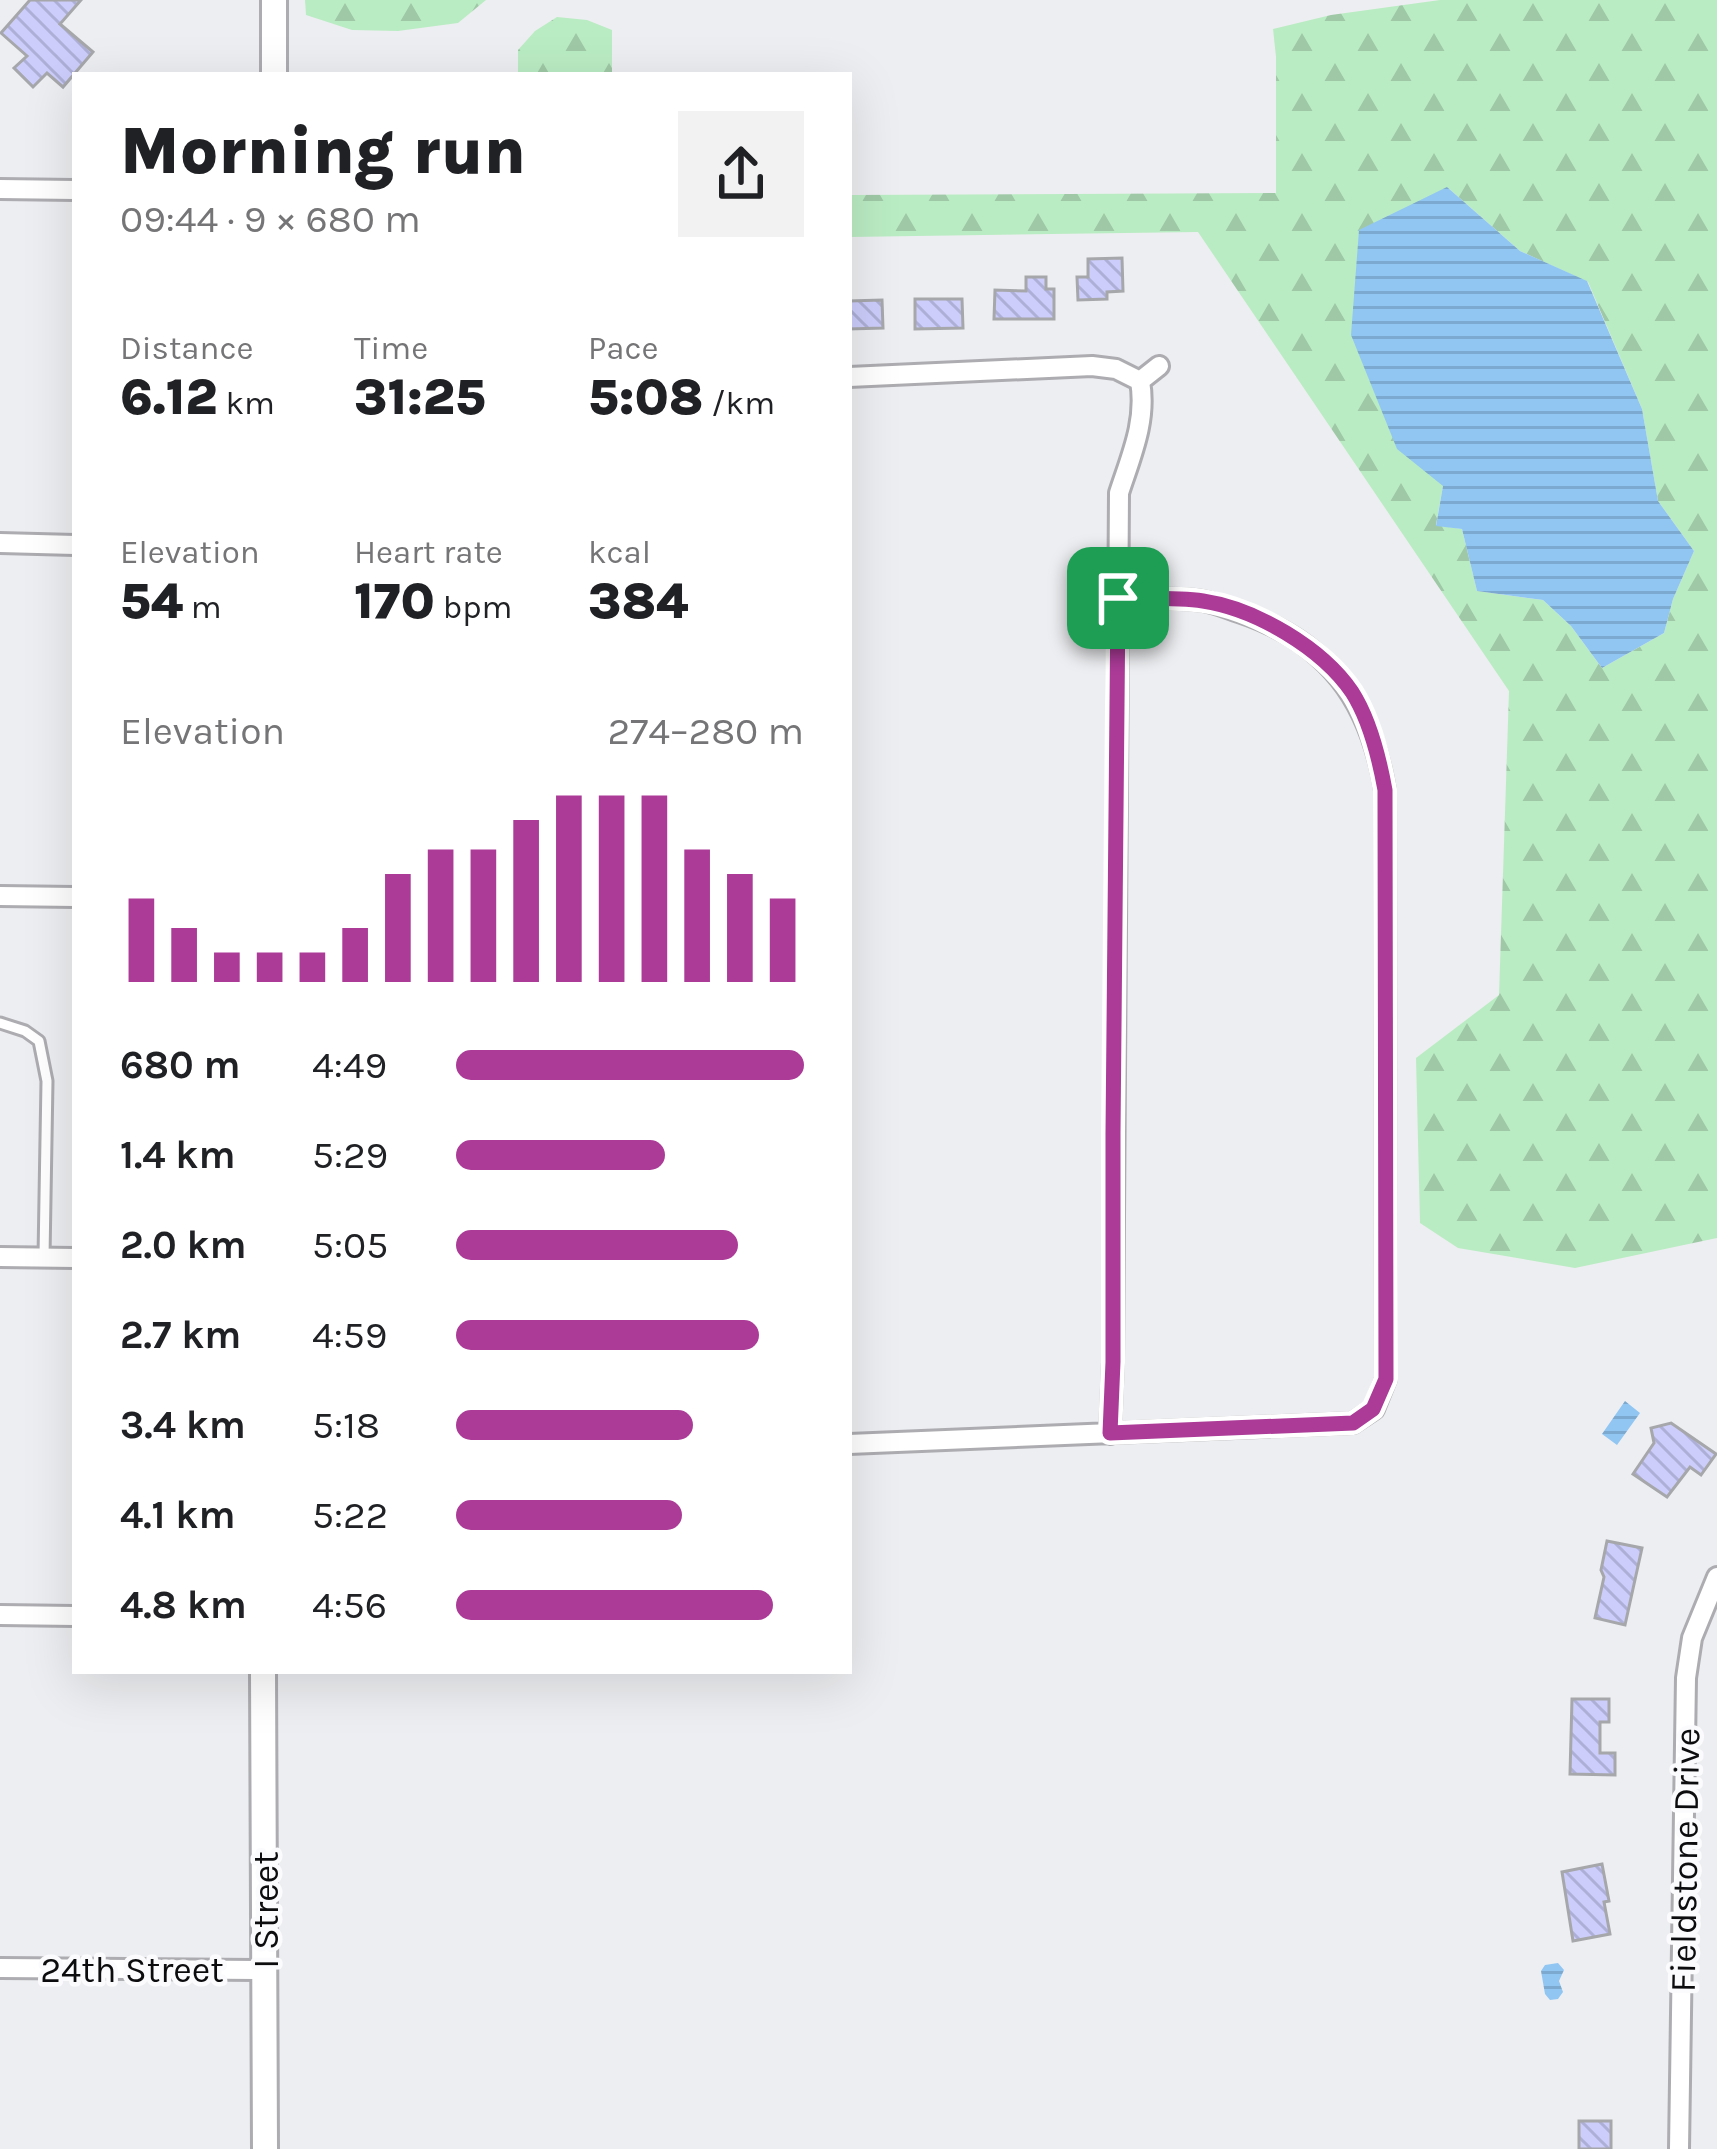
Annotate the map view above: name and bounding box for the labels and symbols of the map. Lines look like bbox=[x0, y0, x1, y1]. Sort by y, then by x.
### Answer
pin bbox=[1067, 547, 1169, 649]
street label: Fieldstone Drive bbox=[1662, 1727, 1708, 1993]
street label: I Street bbox=[245, 1851, 287, 1969]
street label: 24th Street bbox=[40, 1949, 224, 1991]

